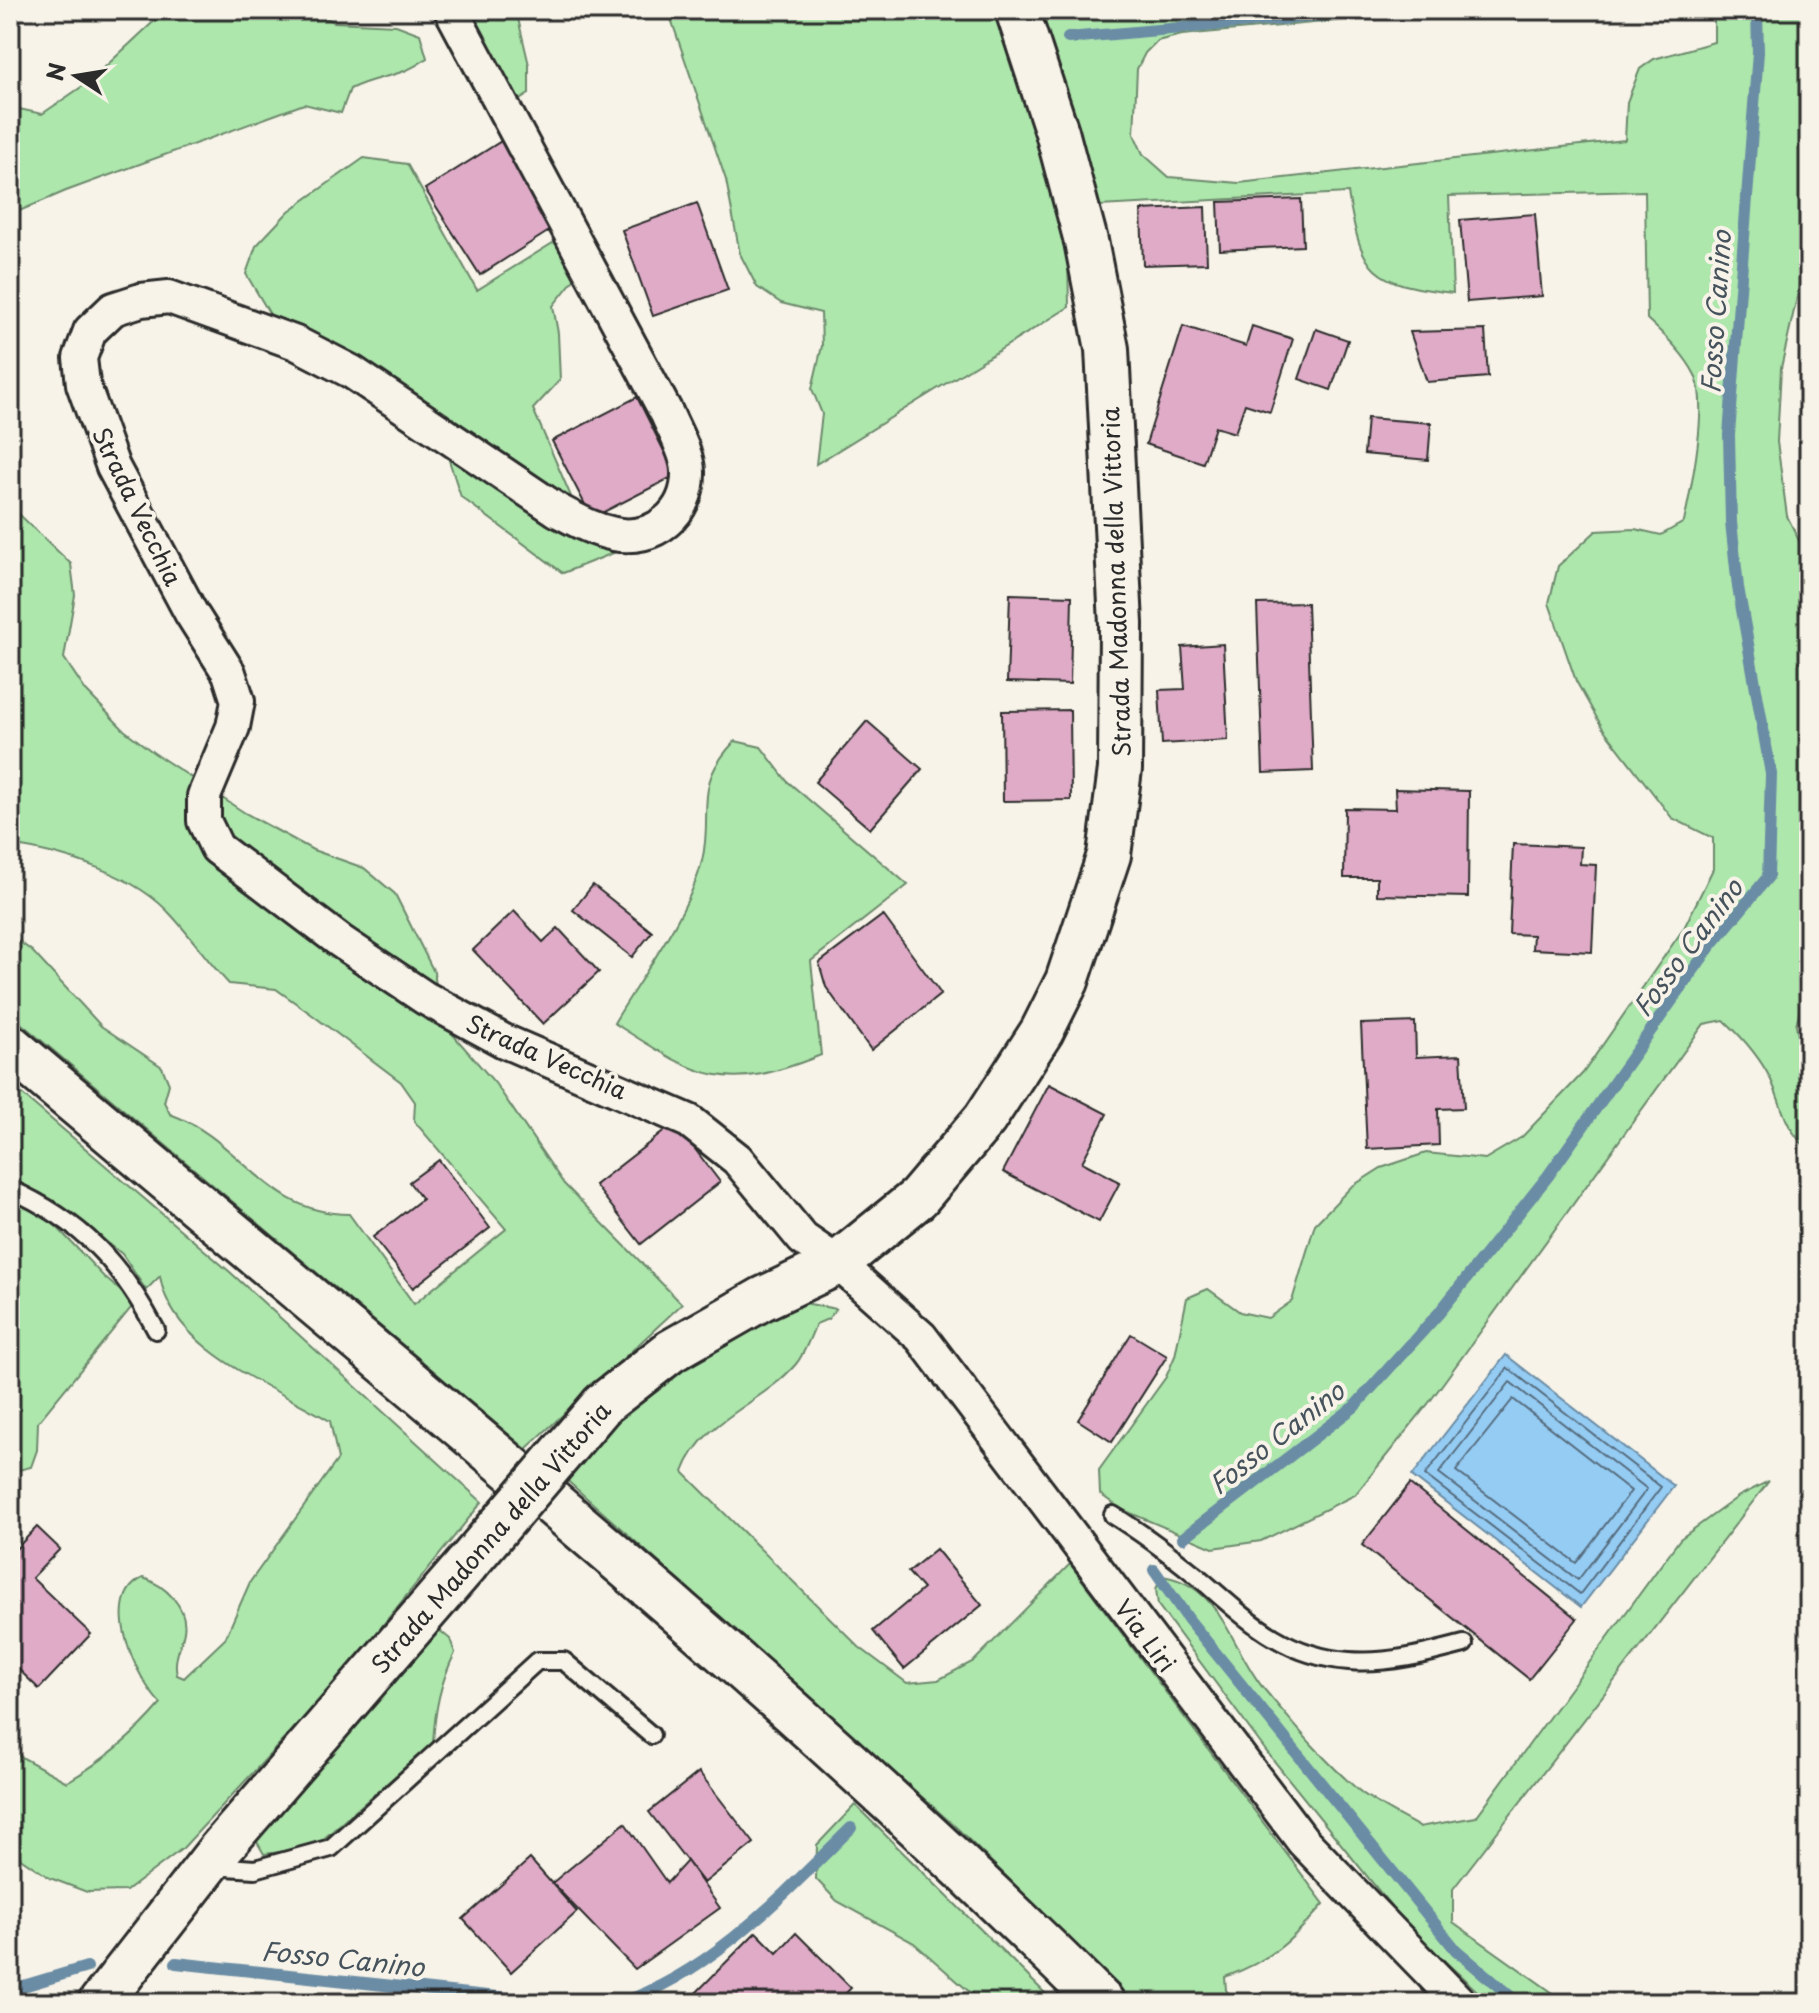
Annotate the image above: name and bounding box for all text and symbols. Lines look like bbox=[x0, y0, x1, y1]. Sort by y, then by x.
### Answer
north arrow bbox=[36, 36, 116, 116]
text: N bbox=[37, 60, 73, 83]
water label: Fosso Canino bbox=[1690, 228, 1740, 395]
street label: Strada Madonna della Vittoria bbox=[1091, 406, 1139, 758]
street label: Strada Vecchia bbox=[84, 420, 192, 592]
water label: Fosso Canino bbox=[1622, 869, 1753, 1024]
street label: Strada Vecchia bbox=[461, 1004, 634, 1108]
water label: Fosso Canino bbox=[1200, 1370, 1353, 1503]
street label: Strada Madonna della Vittoria bbox=[362, 1393, 618, 1681]
street label: Via Liri bbox=[1107, 1591, 1185, 1679]
water label: Fosso Canino bbox=[260, 1930, 428, 1986]

